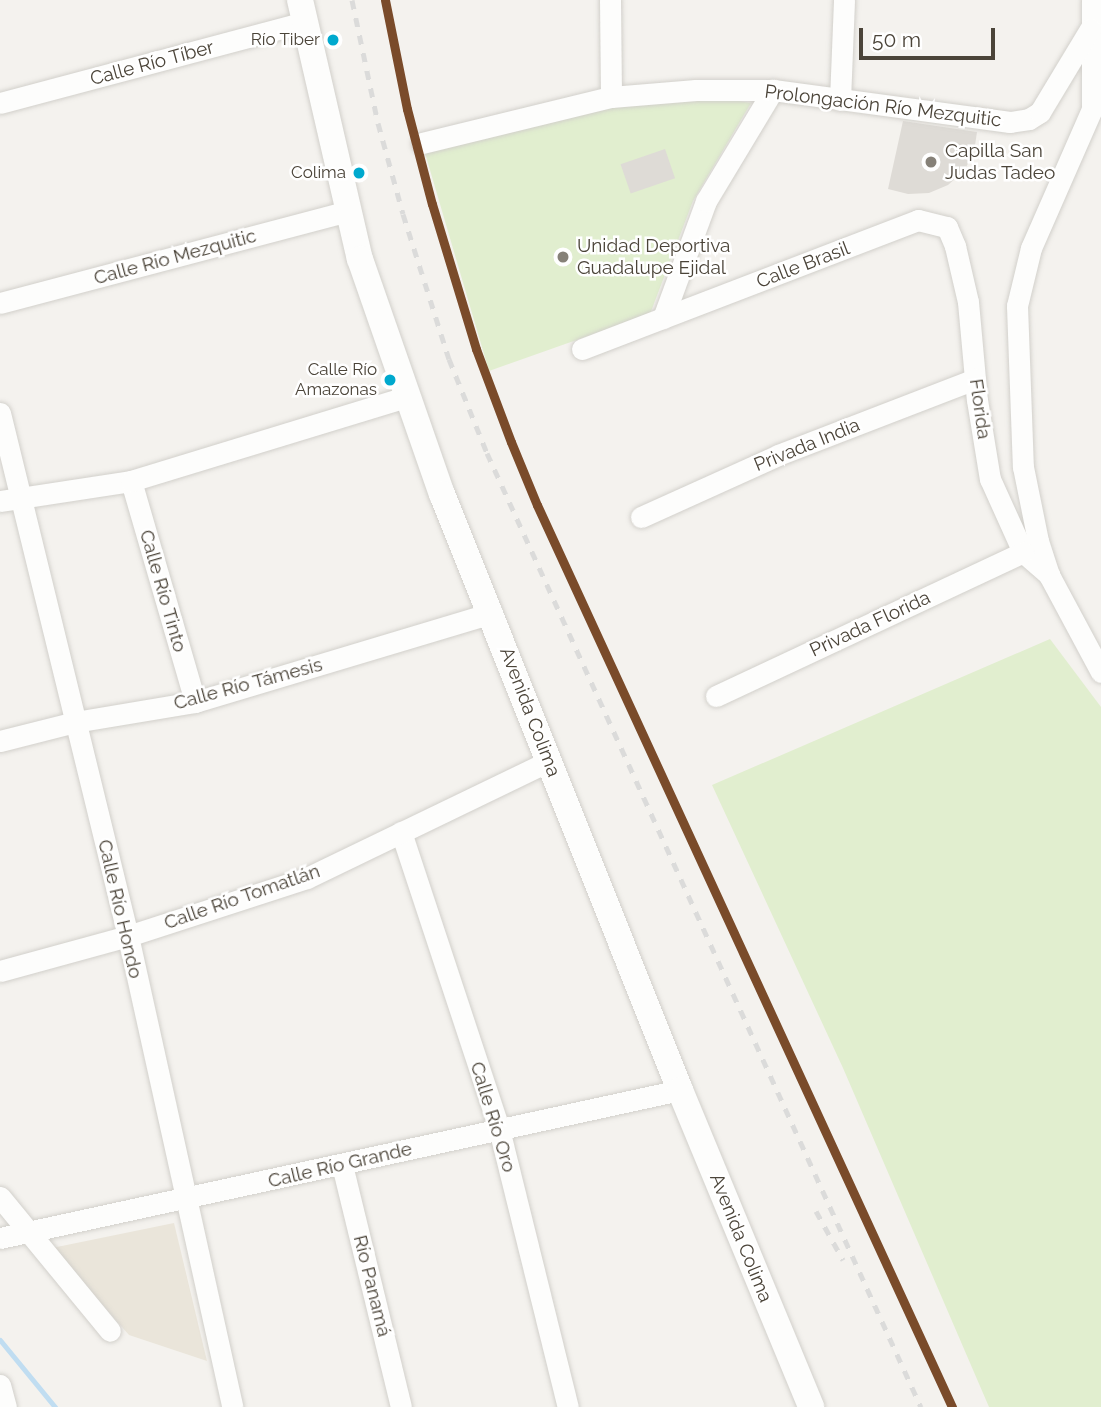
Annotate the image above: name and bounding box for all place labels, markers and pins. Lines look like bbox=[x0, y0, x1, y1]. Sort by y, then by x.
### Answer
place label: Río Tiber bbox=[250, 30, 320, 50]
marker: Río Tiber bbox=[326, 33, 340, 47]
place label: Capilla San Judas Tadeo bbox=[945, 140, 1056, 184]
marker: Capilla San Judas Tadeo bbox=[923, 154, 939, 170]
place label: Colima bbox=[291, 163, 346, 183]
marker: Colima bbox=[352, 166, 366, 180]
place label: Unidad Deportiva Guadalupe Ejidal bbox=[577, 235, 730, 279]
marker: Unidad Deportiva Guadalupe Ejidal bbox=[555, 249, 571, 265]
place label: Calle Río Amazonas bbox=[295, 360, 377, 400]
marker: Calle Río Amazonas bbox=[383, 373, 397, 387]

